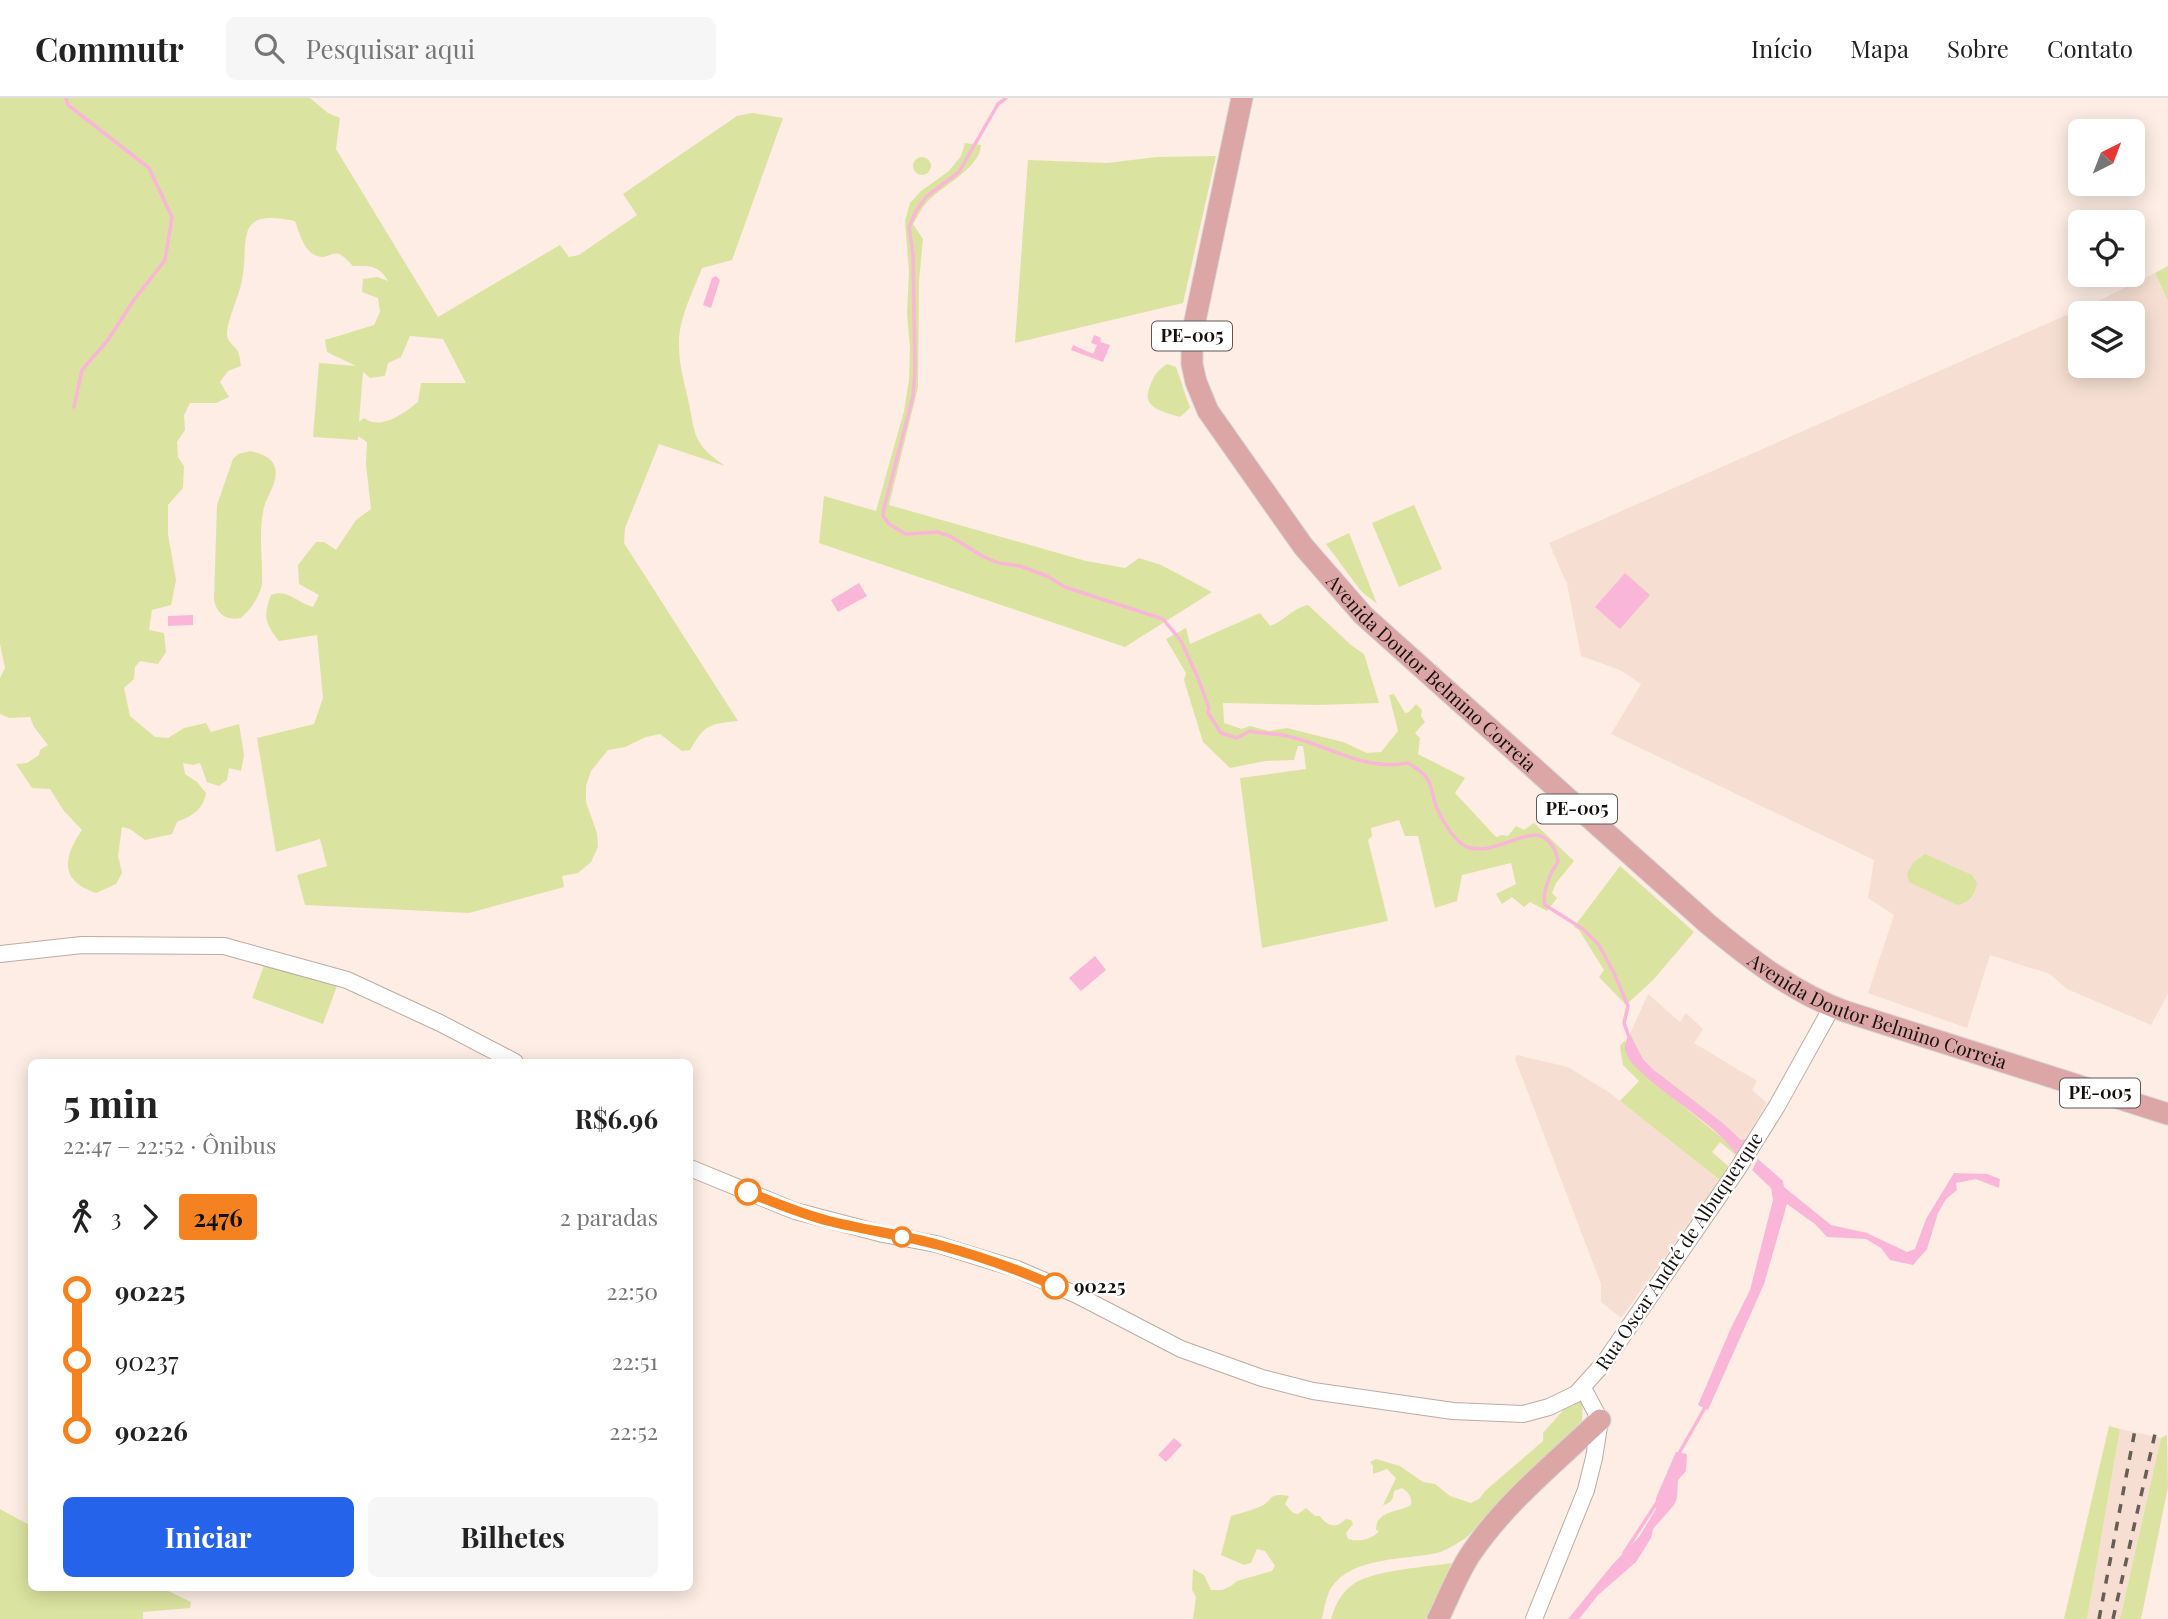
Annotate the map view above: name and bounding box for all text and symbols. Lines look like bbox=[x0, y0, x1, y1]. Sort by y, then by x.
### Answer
search box bbox=[226, 17, 716, 80]
text: Commutr bbox=[35, 26, 184, 70]
icon: search bbox=[250, 29, 288, 67]
text: Pesquisar aqui bbox=[306, 31, 475, 66]
text: Início bbox=[1751, 32, 1812, 64]
text: Mapa bbox=[1850, 32, 1909, 64]
text: Sobre bbox=[1947, 32, 2009, 64]
text: Contato bbox=[2047, 32, 2133, 64]
north arrow bbox=[2068, 119, 2146, 196]
map controls bbox=[2068, 119, 2145, 378]
button: locate bbox=[2068, 210, 2145, 287]
button: layers bbox=[2068, 301, 2145, 378]
road number: PE-005 bbox=[1152, 322, 1232, 350]
street label: Avenida Doutor Belmino Correia bbox=[1321, 568, 1543, 777]
road number: PE-005 bbox=[1537, 794, 1617, 824]
street label: Avenida Doutor Belmino Correia bbox=[1742, 946, 2011, 1074]
text: 5 min bbox=[63, 1077, 158, 1128]
road number: PE-005 bbox=[2060, 1078, 2140, 1108]
text: R$6.96 bbox=[575, 1101, 658, 1136]
street label: Rua Oscar André de Albuquerque bbox=[1589, 1126, 1768, 1375]
text: 22:47 – 22:52 · Ônibus bbox=[63, 1129, 276, 1160]
unlabelled marker bbox=[735, 1179, 761, 1205]
icon: walk bbox=[63, 1198, 101, 1236]
icon: forward bbox=[131, 1198, 169, 1236]
text: 3 bbox=[111, 1201, 121, 1232]
text: 2476 bbox=[193, 1201, 243, 1233]
text: 2 paradas bbox=[560, 1201, 658, 1232]
unlabelled marker bbox=[892, 1227, 912, 1247]
place label: 90225 bbox=[1074, 1272, 1126, 1298]
text: 90225 bbox=[115, 1273, 185, 1308]
marker: 90225 bbox=[1042, 1273, 1068, 1299]
text: 22:50 bbox=[607, 1275, 658, 1306]
text: 90237 bbox=[115, 1343, 179, 1378]
text: 22:51 bbox=[612, 1345, 658, 1376]
text: 90226 bbox=[115, 1413, 188, 1448]
text: 22:52 bbox=[609, 1415, 658, 1446]
button: Iniciar bbox=[63, 1497, 354, 1577]
button: Bilhetes bbox=[368, 1497, 658, 1577]

